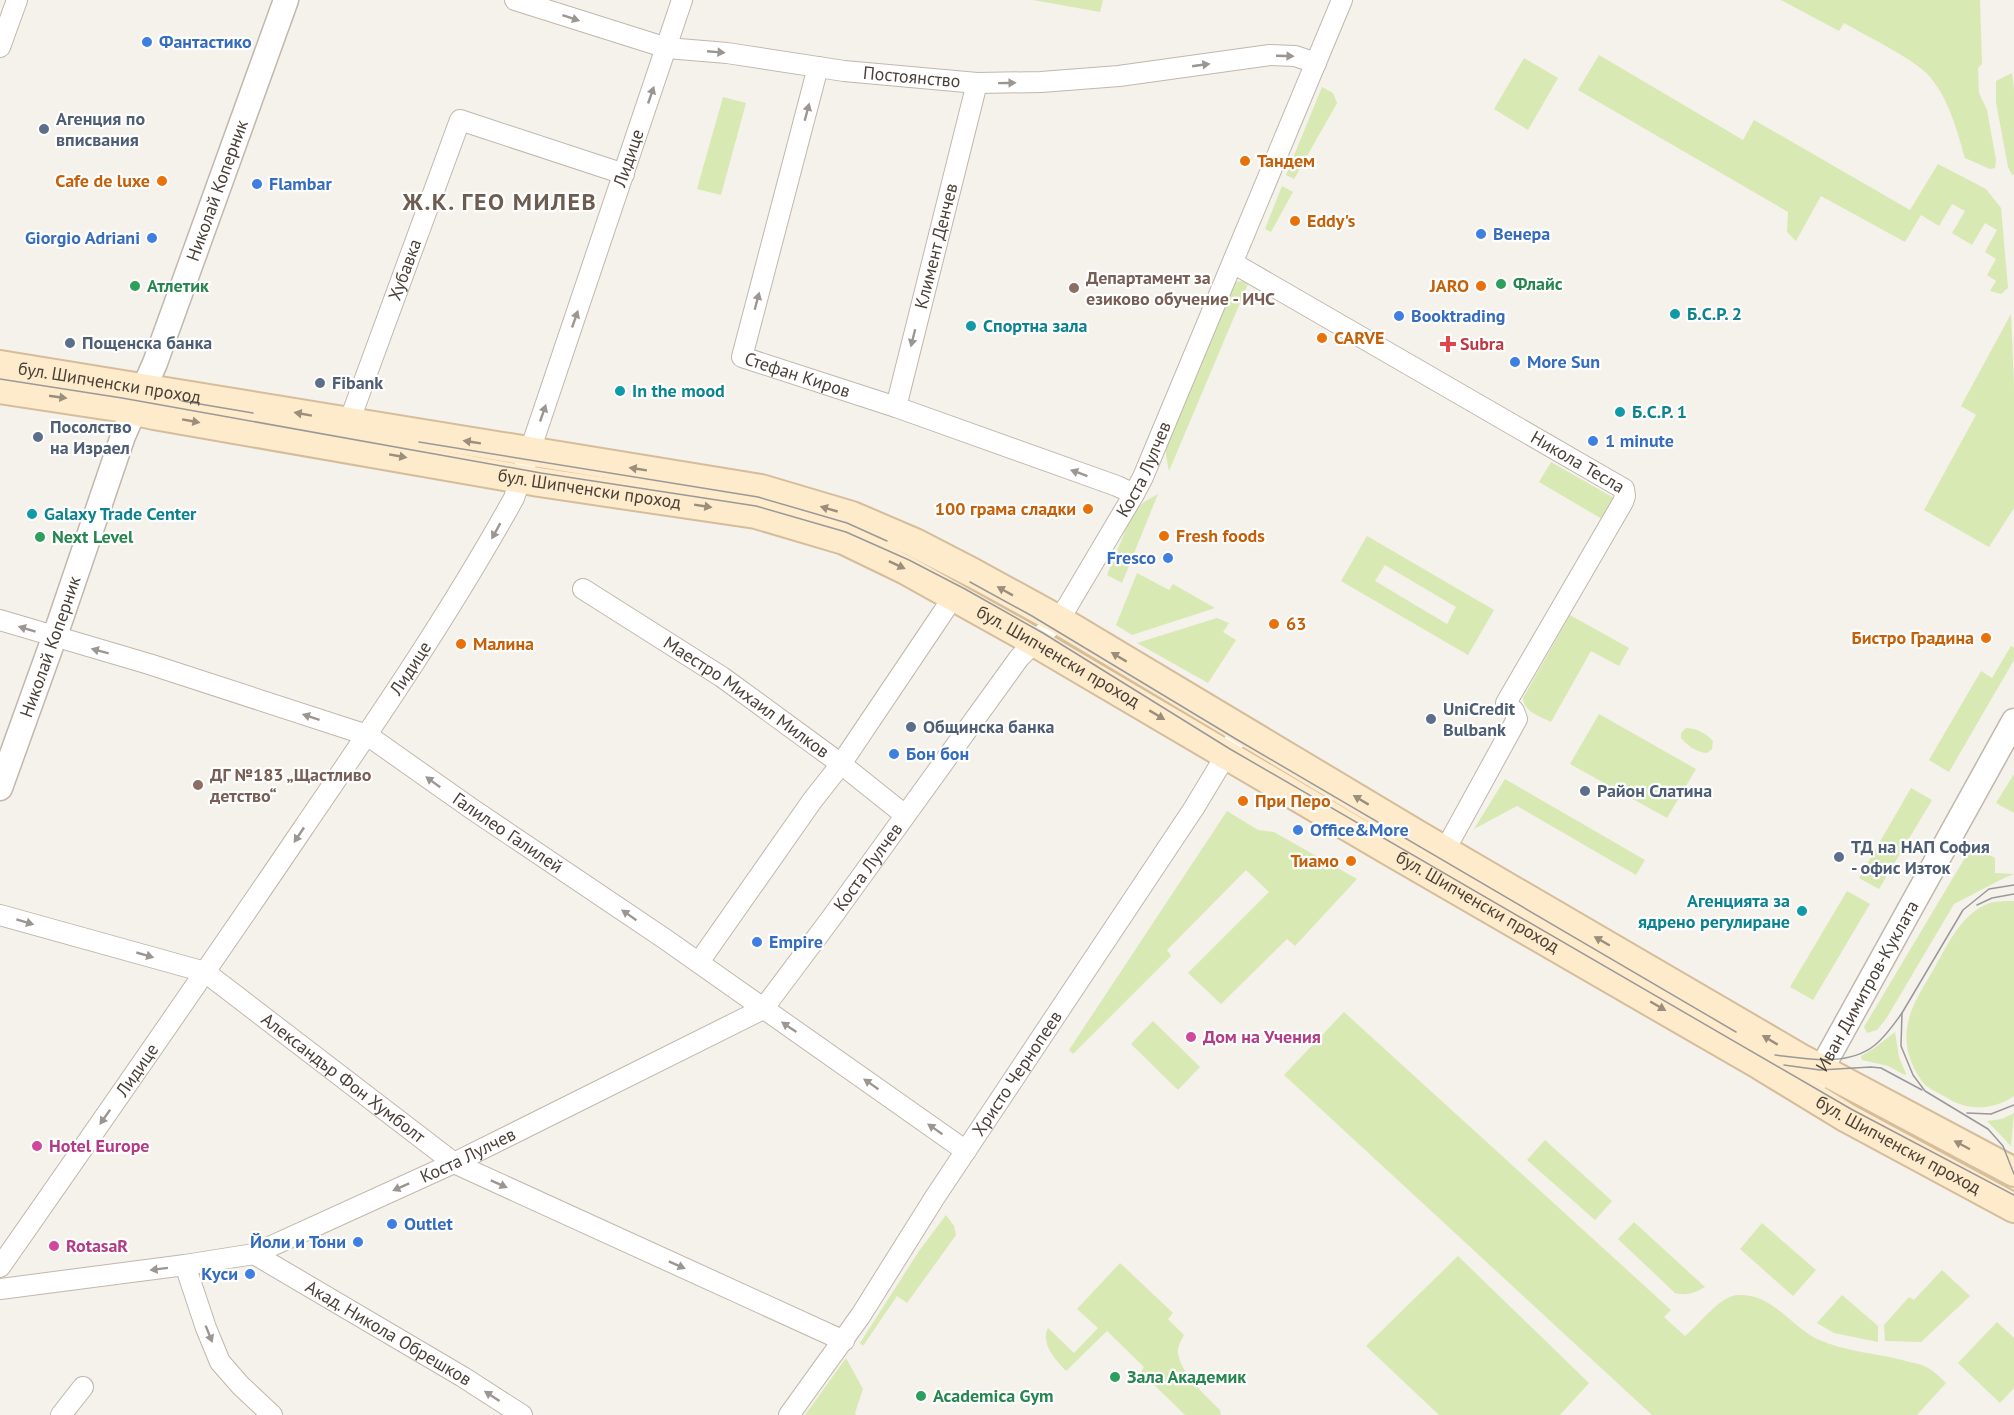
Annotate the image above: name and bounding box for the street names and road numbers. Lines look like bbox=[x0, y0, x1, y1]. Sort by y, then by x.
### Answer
street label: Постоянство bbox=[862, 61, 962, 92]
street label: Николай Коперник bbox=[181, 116, 253, 264]
street label: Лидице bbox=[607, 126, 649, 191]
street label: Климент Денчев bbox=[909, 181, 963, 311]
street label: Хубавка bbox=[383, 236, 426, 303]
street label: Стефан Киров bbox=[742, 347, 853, 402]
street label: бул. Шипченски проход bbox=[16, 356, 203, 409]
street label: Коста Лулчев bbox=[1111, 418, 1176, 521]
street label: Никола Тесла bbox=[1527, 426, 1629, 498]
street label: бул. Шипченски проход bbox=[496, 463, 683, 514]
street label: Николай Коперник bbox=[14, 572, 86, 721]
street label: бул. Шипченски проход bbox=[973, 600, 1144, 713]
street label: Маестро Михаил Милков bbox=[659, 631, 834, 763]
street label: Лидице bbox=[384, 637, 436, 700]
street label: Галилео Галилей bbox=[448, 787, 567, 878]
street label: Коста Лулчев bbox=[828, 818, 907, 915]
street label: бул. Шипченски проход bbox=[1392, 845, 1564, 958]
street label: Иван Димитров-Куклата bbox=[1810, 896, 1923, 1075]
street label: Христо Чернопеев bbox=[967, 1006, 1067, 1140]
street label: Александър Фон Хумболт bbox=[257, 1007, 431, 1148]
street label: Лидице bbox=[110, 1039, 163, 1102]
street label: бул. Шипченски проход bbox=[1812, 1090, 1985, 1199]
street label: Коста Лулчев bbox=[416, 1122, 519, 1188]
street label: Акад. Никола Обрешков bbox=[301, 1275, 476, 1391]

